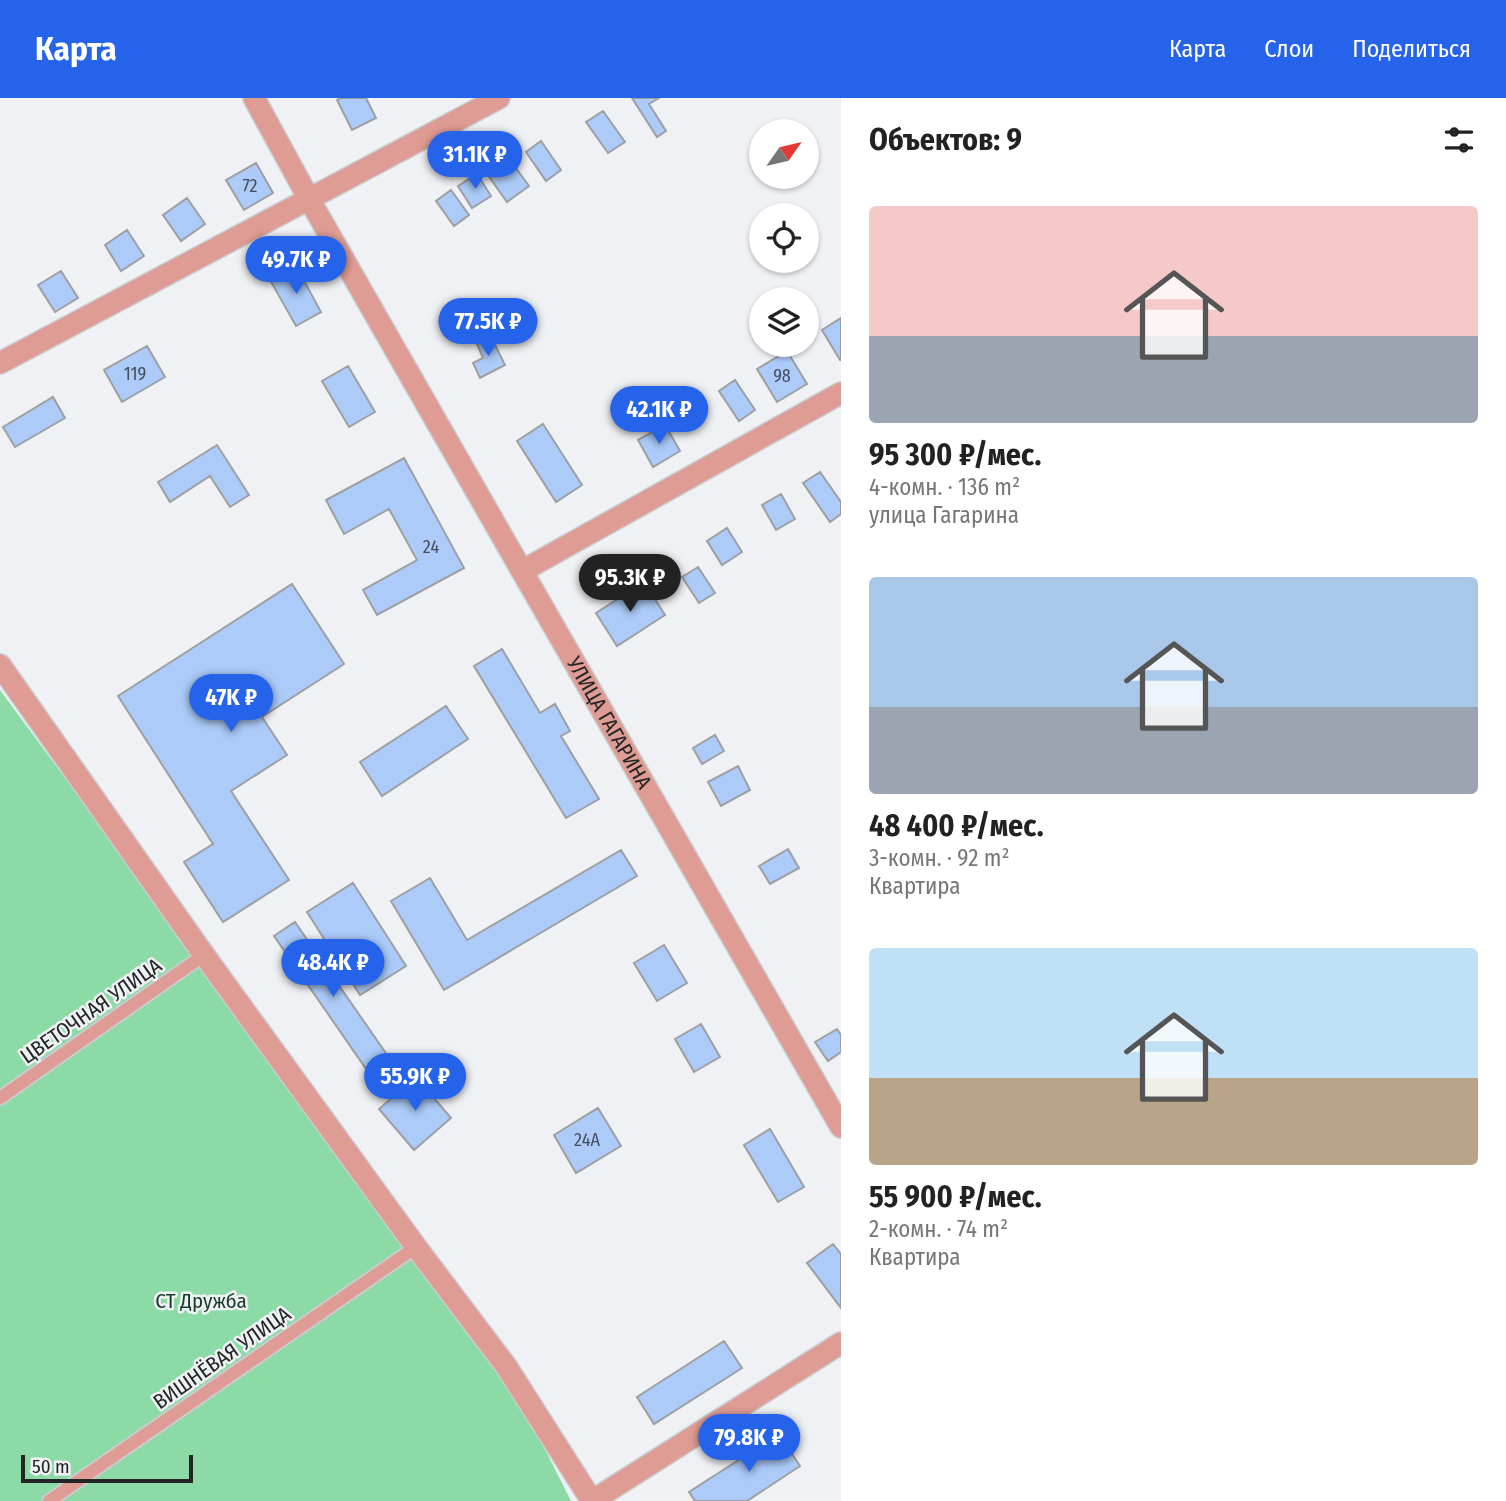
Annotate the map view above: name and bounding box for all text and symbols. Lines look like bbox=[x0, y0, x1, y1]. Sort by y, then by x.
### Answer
text: Карта bbox=[35, 29, 117, 69]
text: Карта bbox=[1169, 35, 1226, 63]
text: Слои bbox=[1264, 35, 1314, 63]
text: Поделиться bbox=[1352, 35, 1471, 63]
north arrow bbox=[749, 119, 819, 189]
map controls bbox=[749, 119, 819, 357]
icon: filters bbox=[1440, 121, 1478, 159]
text: Объектов: 9 bbox=[869, 122, 1022, 158]
pin: 31.1K ₽ bbox=[410, 132, 540, 191]
text: 31.1K ₽ bbox=[443, 140, 507, 168]
house number: 72 bbox=[242, 175, 258, 197]
button: locate bbox=[749, 203, 819, 273]
pin: 49.7K ₽ bbox=[231, 236, 361, 296]
text: 49.7K ₽ bbox=[262, 245, 330, 273]
icon: home bbox=[1111, 252, 1237, 378]
button: layers bbox=[749, 287, 819, 357]
pin: 77.5K ₽ bbox=[423, 299, 553, 358]
text: 77.5K ₽ bbox=[454, 307, 522, 335]
house number: 119 bbox=[124, 363, 146, 385]
house number: 98 bbox=[773, 365, 791, 387]
pin: 42.1K ₽ bbox=[594, 386, 724, 446]
text: 42.1K ₽ bbox=[626, 395, 692, 423]
text: 95 300 ₽/мес. bbox=[869, 437, 1041, 473]
text: 4-комн. · 136 m² bbox=[869, 473, 1020, 501]
text: улица Гагарина bbox=[869, 501, 1019, 529]
house number: 24 bbox=[423, 536, 439, 558]
pin: 95.3K ₽ bbox=[565, 554, 695, 614]
text: 95.3K ₽ bbox=[595, 563, 665, 591]
icon: home bbox=[1111, 623, 1237, 749]
street label: УЛИЦА ГАГАРИНА bbox=[560, 651, 657, 794]
pin: 47K ₽ bbox=[182, 674, 280, 734]
text: 47K ₽ bbox=[205, 683, 257, 711]
text: 48 400 ₽/мес. bbox=[869, 808, 1044, 844]
text: 3-комн. · 92 m² bbox=[869, 844, 1010, 872]
text: Квартира bbox=[869, 872, 961, 900]
pin: 48.4K ₽ bbox=[268, 940, 398, 999]
text: 48.4K ₽ bbox=[297, 948, 369, 976]
street label: ЦВЕТОЧНАЯ УЛИЦА bbox=[15, 953, 167, 1069]
icon: home bbox=[1111, 994, 1237, 1120]
pin: 55.9K ₽ bbox=[350, 1054, 480, 1113]
text: 55.9K ₽ bbox=[380, 1062, 450, 1090]
house number: 24А bbox=[574, 1129, 600, 1151]
text: 55 900 ₽/мес. bbox=[869, 1179, 1042, 1215]
text: 2-комн. · 74 m² bbox=[869, 1215, 1008, 1243]
text: Квартира bbox=[869, 1243, 961, 1271]
park label: СТ Дружба bbox=[155, 1288, 247, 1314]
street label: ВИШНЁВАЯ УЛИЦА bbox=[148, 1301, 296, 1415]
pin: 79.8K ₽ bbox=[684, 1414, 814, 1474]
text: 79.8K ₽ bbox=[714, 1423, 784, 1451]
scale bar bbox=[21, 1452, 192, 1484]
text: 50 m bbox=[32, 1455, 70, 1478]

